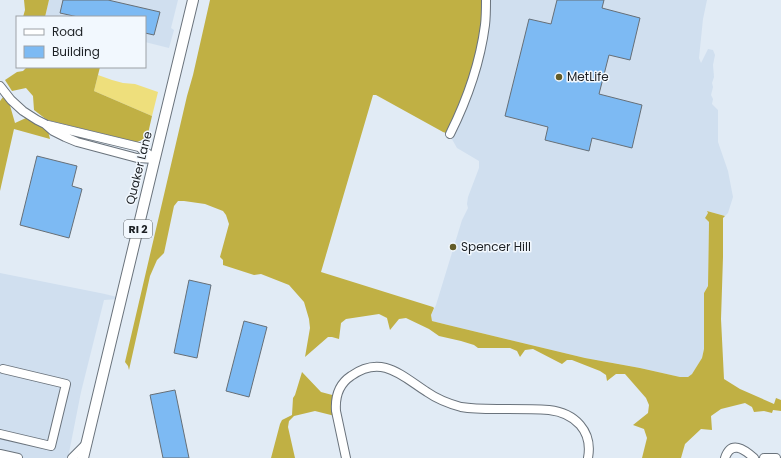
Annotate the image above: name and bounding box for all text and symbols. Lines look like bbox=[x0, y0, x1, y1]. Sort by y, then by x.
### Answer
legend bbox=[16, 16, 146, 68]
text: Road bbox=[52, 23, 83, 40]
text: Building bbox=[52, 43, 100, 60]
place label: MetLife bbox=[567, 68, 609, 85]
marker: MetLife bbox=[554, 72, 564, 82]
street label: Quaker Lane bbox=[121, 129, 156, 206]
road number: RI 2 bbox=[124, 220, 152, 238]
place label: Spencer Hill bbox=[461, 238, 531, 255]
marker: Spencer Hill bbox=[448, 242, 458, 252]

